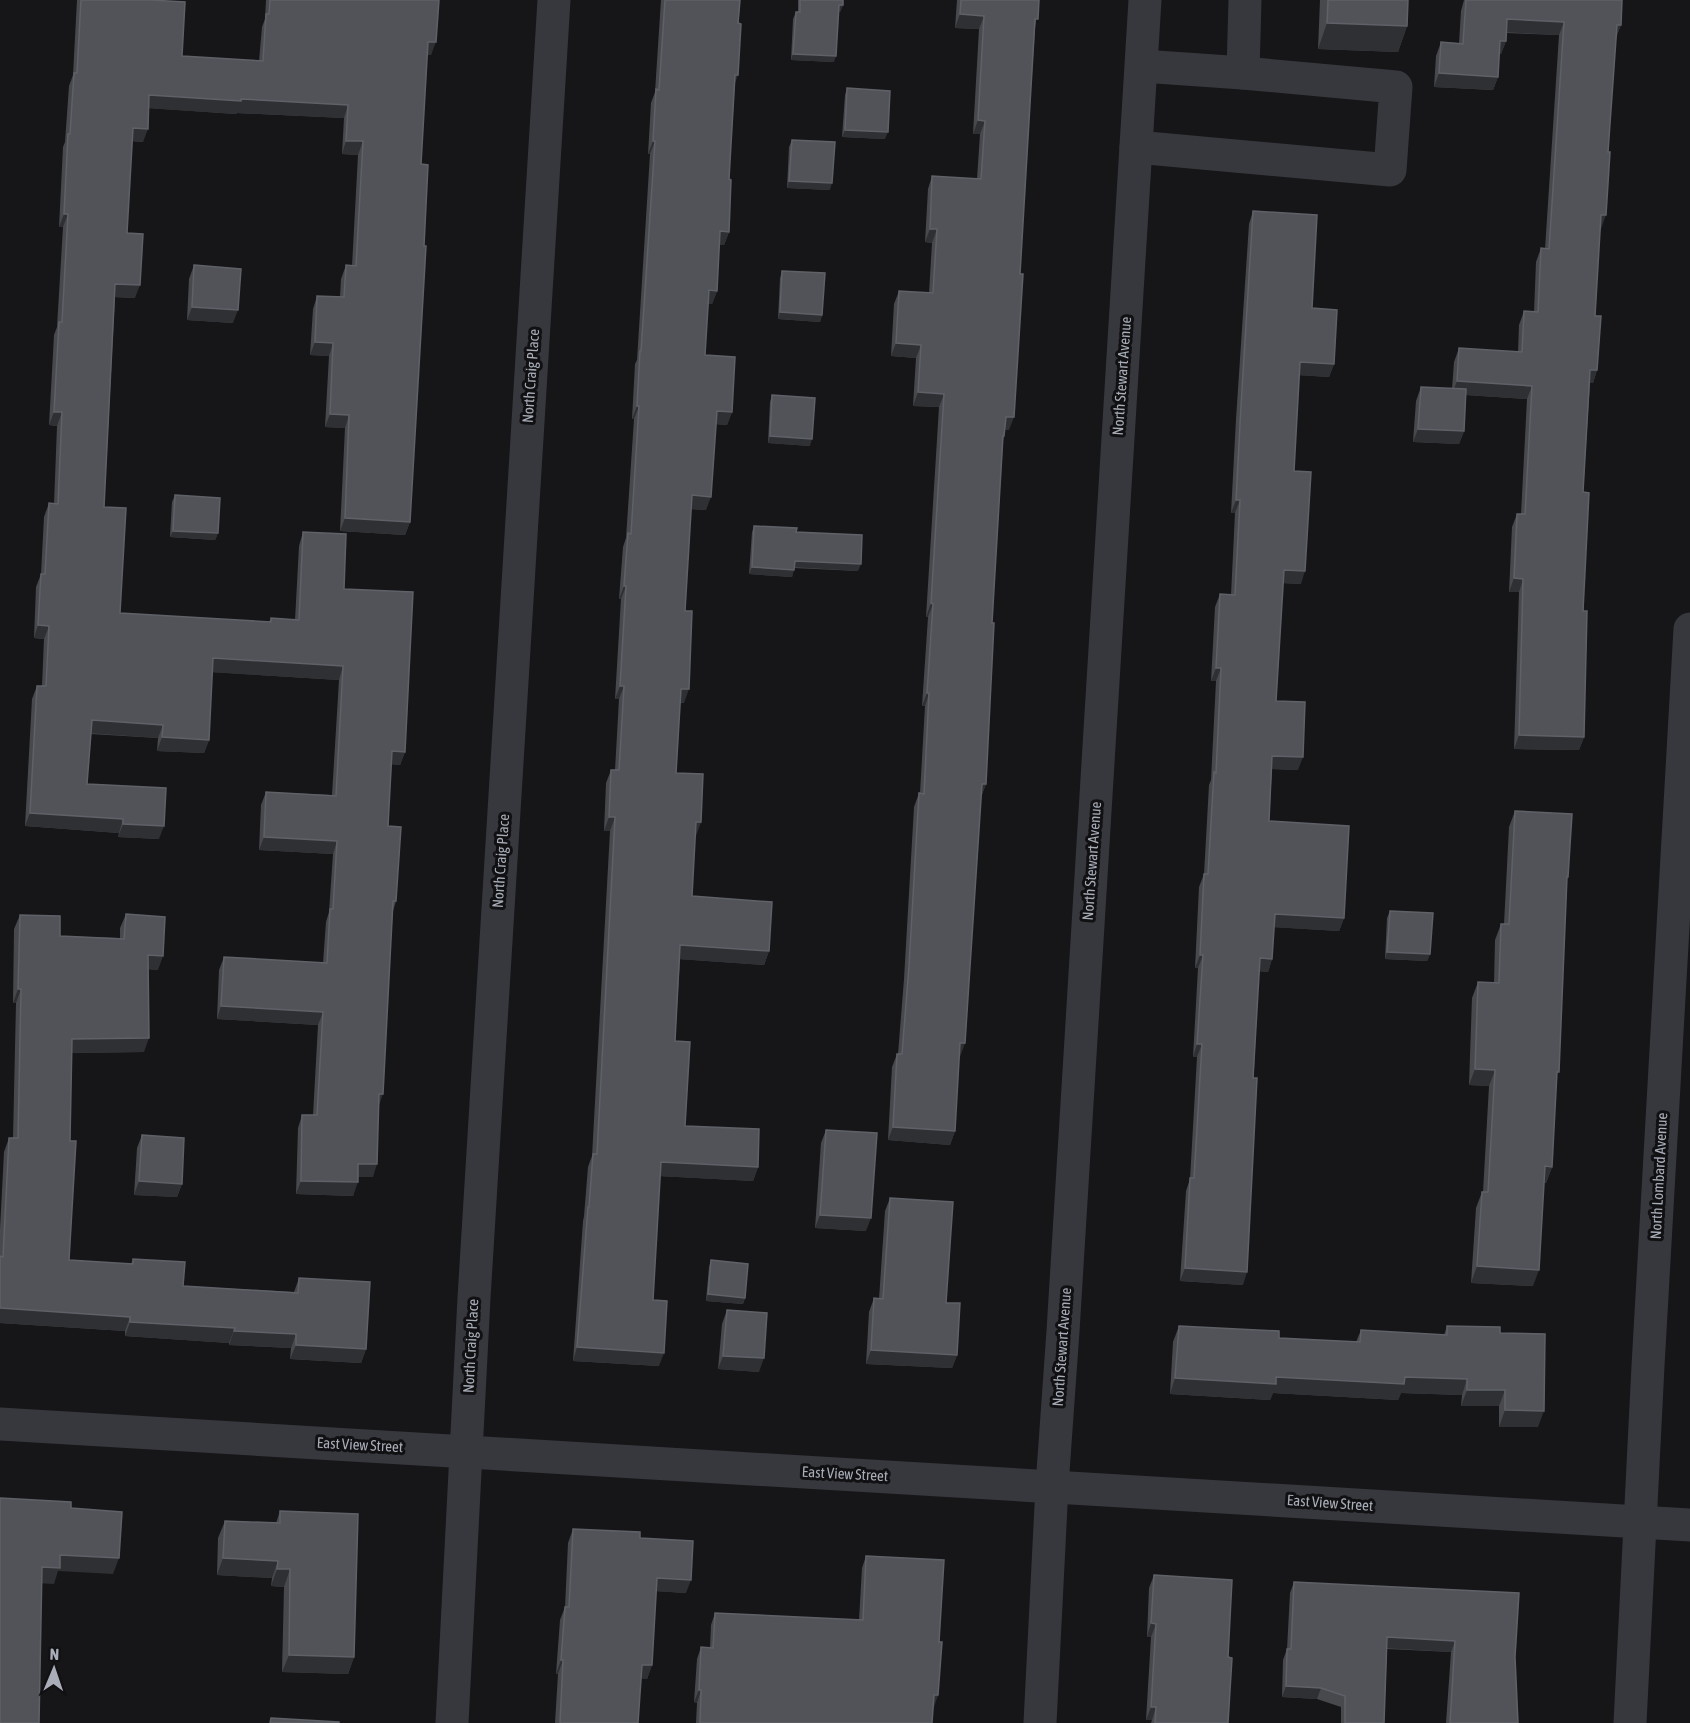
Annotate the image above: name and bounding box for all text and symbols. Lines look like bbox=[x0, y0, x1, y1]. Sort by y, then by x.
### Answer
street label: North Stewart Avenue bbox=[1109, 316, 1134, 436]
street label: North Craig Place bbox=[519, 328, 542, 424]
street label: North Stewart Avenue bbox=[1079, 801, 1104, 921]
street label: North Craig Place bbox=[489, 813, 512, 909]
street label: North Lombard Avenue bbox=[1647, 1112, 1670, 1240]
street label: North Stewart Avenue bbox=[1049, 1287, 1074, 1407]
street label: North Craig Place bbox=[460, 1298, 481, 1394]
street label: East View Street bbox=[316, 1434, 404, 1455]
street label: East View Street bbox=[801, 1463, 889, 1484]
street label: East View Street bbox=[1286, 1491, 1374, 1514]
north arrow bbox=[24, 1639, 84, 1699]
text: N bbox=[49, 1645, 60, 1663]

